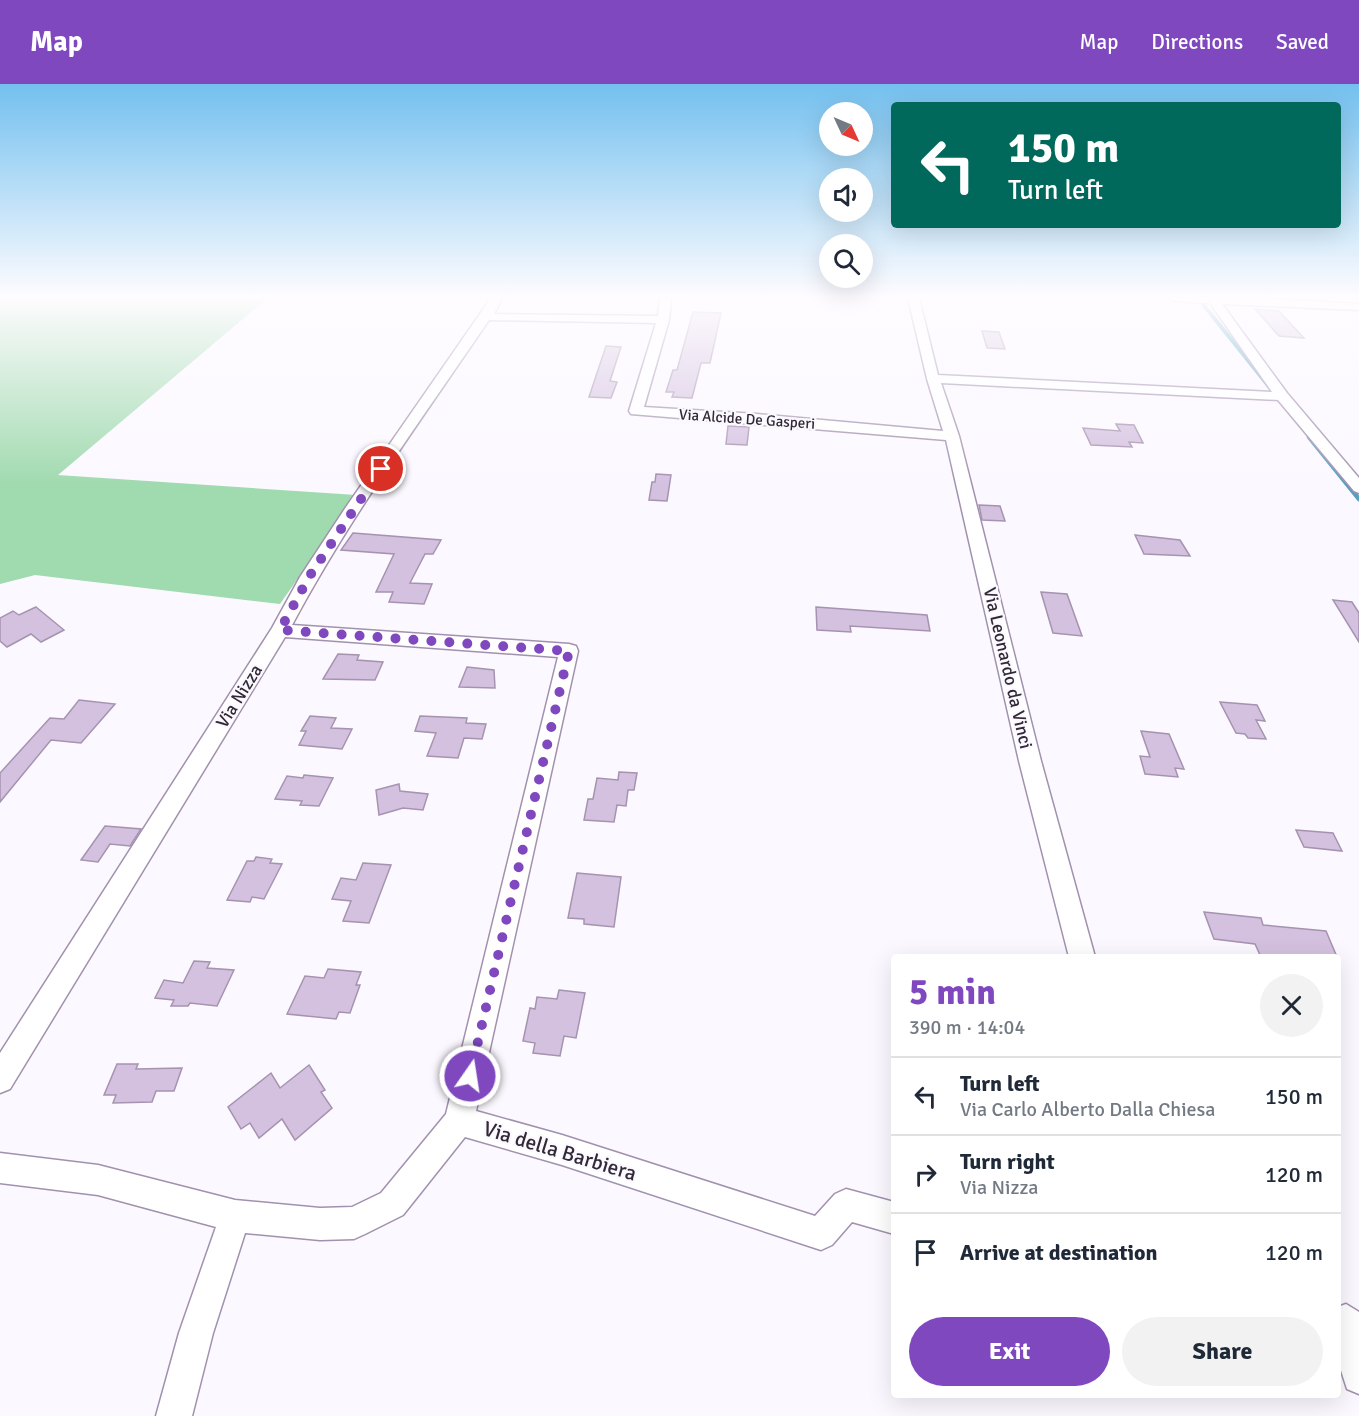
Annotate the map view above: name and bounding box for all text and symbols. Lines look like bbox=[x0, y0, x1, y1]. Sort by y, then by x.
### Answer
text: Map bbox=[30, 25, 83, 59]
text: Map bbox=[1080, 29, 1118, 55]
text: Directions bbox=[1151, 29, 1243, 55]
text: Saved bbox=[1276, 29, 1329, 55]
north arrow bbox=[819, 102, 873, 156]
map controls bbox=[819, 102, 873, 288]
text: 150 m bbox=[1008, 123, 1119, 174]
icon: left bbox=[909, 126, 987, 204]
button: sound bbox=[819, 168, 873, 222]
text: Turn left bbox=[1008, 174, 1103, 207]
button: search bbox=[819, 234, 873, 288]
street label: Via Alcide De Gasperi bbox=[678, 405, 816, 433]
pin bbox=[355, 443, 406, 494]
icon: arrive bbox=[364, 452, 397, 485]
street label: Via Leonardo da Vinci bbox=[979, 585, 1037, 751]
street label: Via Nizza bbox=[211, 660, 267, 732]
text: 5 min bbox=[909, 970, 996, 1015]
button: close bbox=[1260, 974, 1323, 1037]
text: 390 m · 14:04 bbox=[909, 1015, 1025, 1040]
position arrow bbox=[438, 1044, 502, 1108]
text: Turn left bbox=[960, 1070, 1040, 1097]
icon: left bbox=[909, 1080, 942, 1113]
text: 150 m bbox=[1265, 1083, 1323, 1110]
text: Via Carlo Alberto Dalla Chiesa bbox=[960, 1097, 1216, 1122]
street label: Via della Barbiera bbox=[480, 1115, 640, 1187]
text: Turn right bbox=[960, 1148, 1055, 1175]
icon: right bbox=[909, 1158, 942, 1191]
text: 120 m bbox=[1265, 1161, 1323, 1188]
text: Via Nizza bbox=[960, 1175, 1038, 1200]
icon: arrive bbox=[909, 1236, 942, 1269]
text: Arrive at destination bbox=[960, 1239, 1157, 1266]
text: 120 m bbox=[1265, 1239, 1323, 1266]
button: Exit bbox=[909, 1317, 1110, 1386]
button: Share bbox=[1122, 1317, 1323, 1386]

